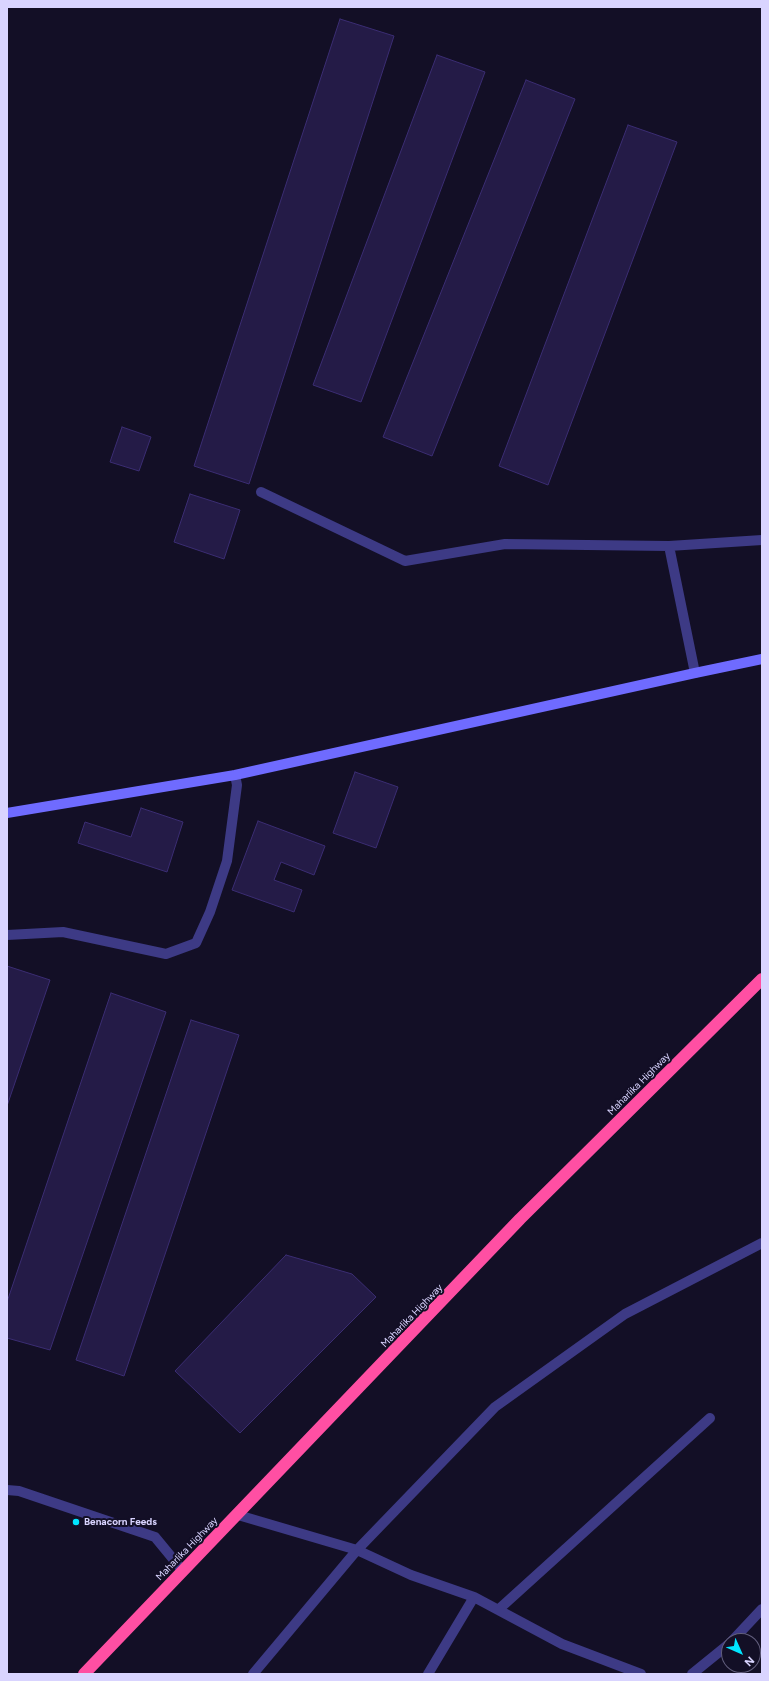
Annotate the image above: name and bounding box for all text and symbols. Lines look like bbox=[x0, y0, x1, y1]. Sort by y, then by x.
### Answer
street label: Maharlika Highway bbox=[605, 1050, 673, 1118]
street label: Maharlika Highway bbox=[379, 1282, 445, 1350]
street label: Maharlika Highway bbox=[154, 1515, 220, 1583]
place label: Benacorn Feeds bbox=[84, 1516, 157, 1528]
marker: Benacorn Feeds bbox=[71, 1517, 81, 1527]
north arrow bbox=[721, 1633, 761, 1673]
text: N bbox=[742, 1654, 757, 1669]

